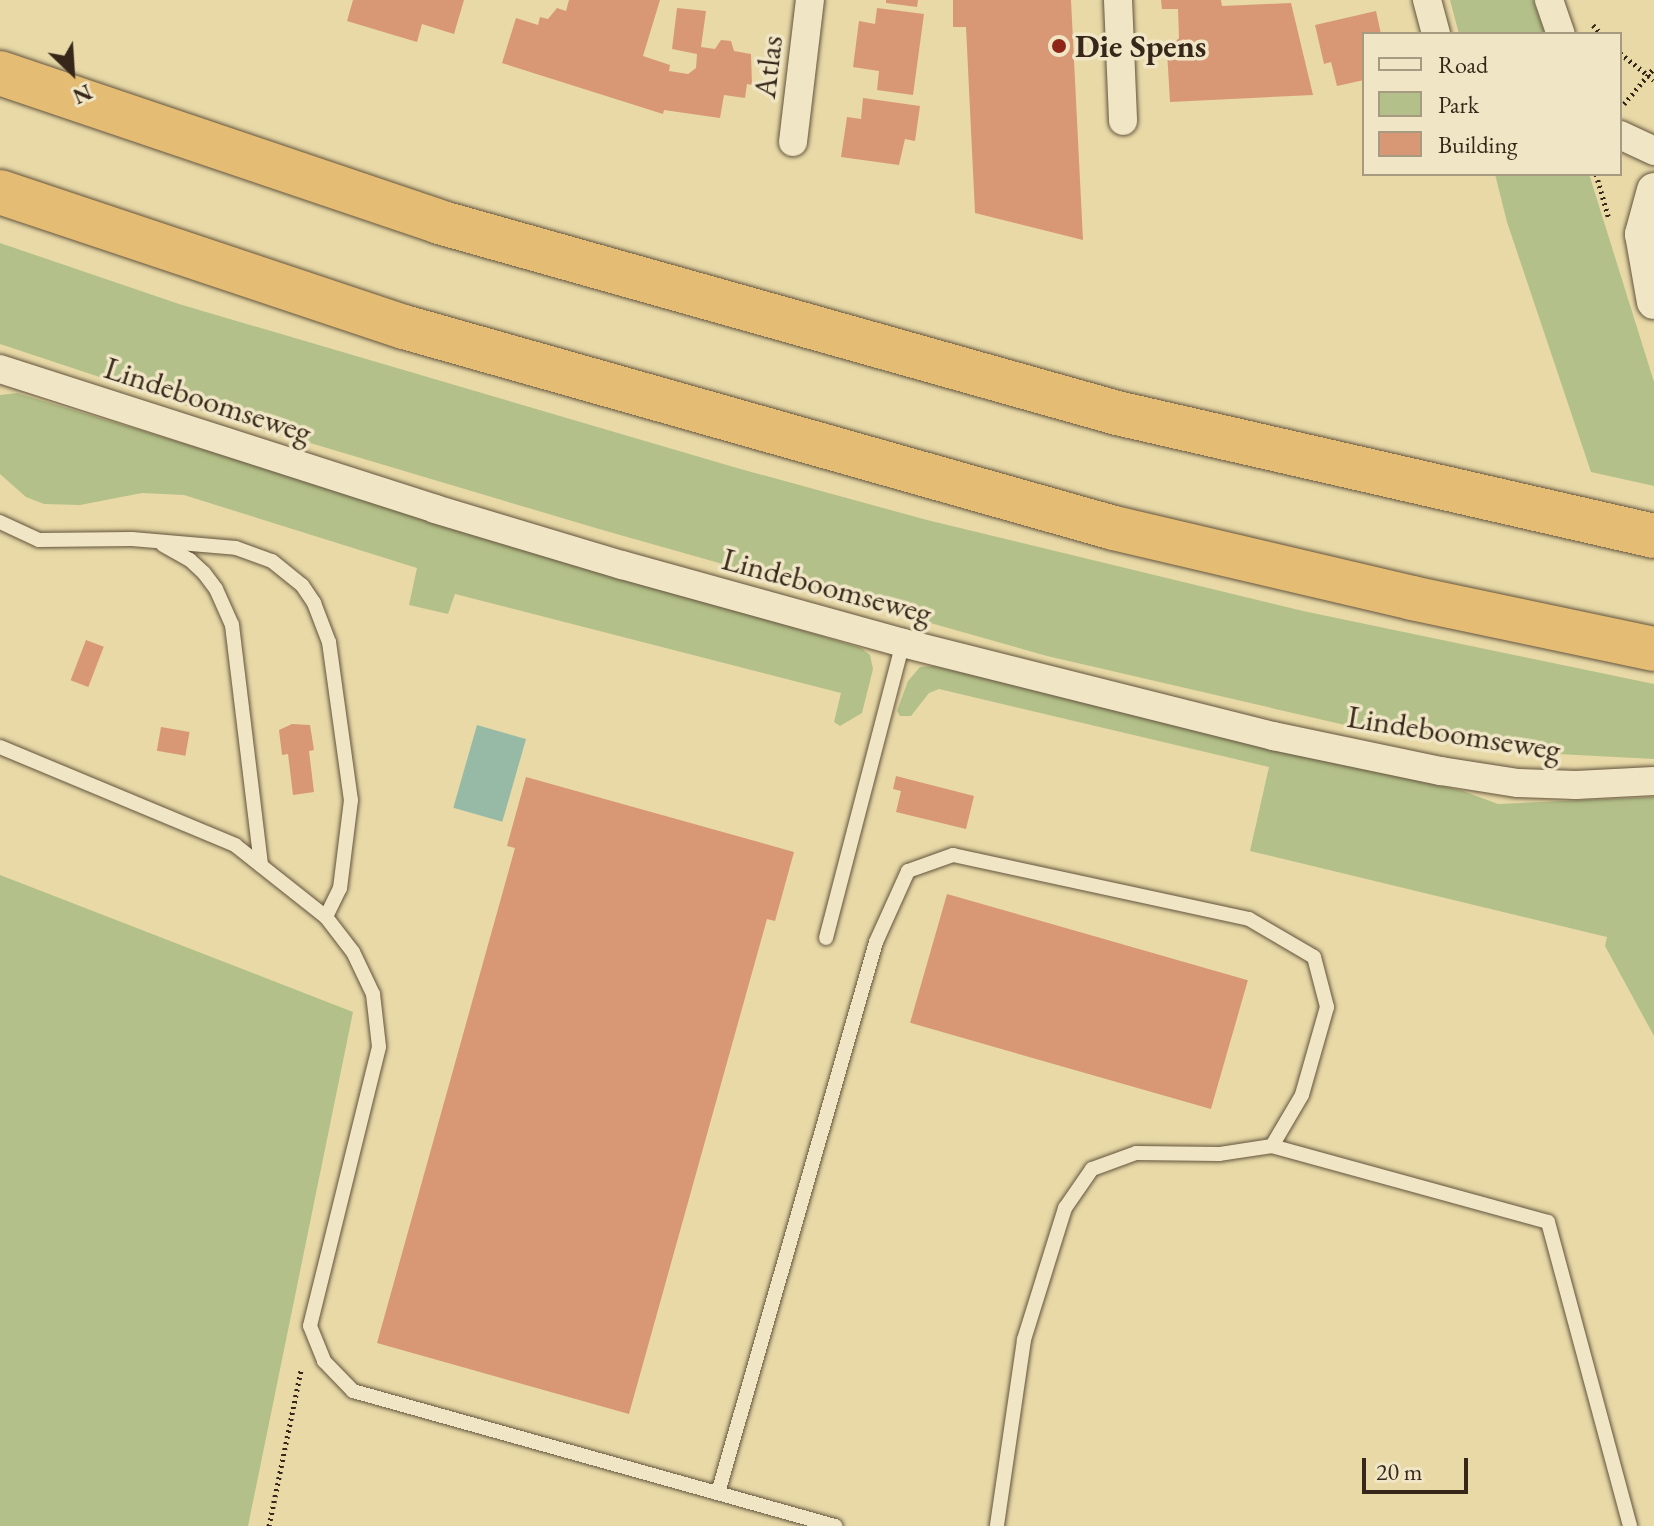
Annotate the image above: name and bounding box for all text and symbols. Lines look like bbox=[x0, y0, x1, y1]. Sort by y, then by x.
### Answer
place label: Die Spens bbox=[1075, 27, 1206, 65]
north arrow bbox=[32, 32, 112, 112]
legend bbox=[1362, 32, 1622, 176]
street label: Atlas bbox=[745, 33, 791, 101]
marker: Die Spens bbox=[1050, 37, 1068, 55]
text: Road bbox=[1438, 49, 1488, 80]
text: N bbox=[68, 77, 97, 111]
text: Park bbox=[1438, 89, 1479, 120]
text: Building bbox=[1438, 129, 1518, 160]
street label: Lindeboomseweg bbox=[100, 348, 316, 452]
street label: Lindeboomseweg bbox=[718, 540, 936, 632]
street label: Lindeboomseweg bbox=[1345, 697, 1563, 769]
scale bar bbox=[1366, 1442, 1472, 1492]
text: 20 m bbox=[1376, 1456, 1423, 1487]

